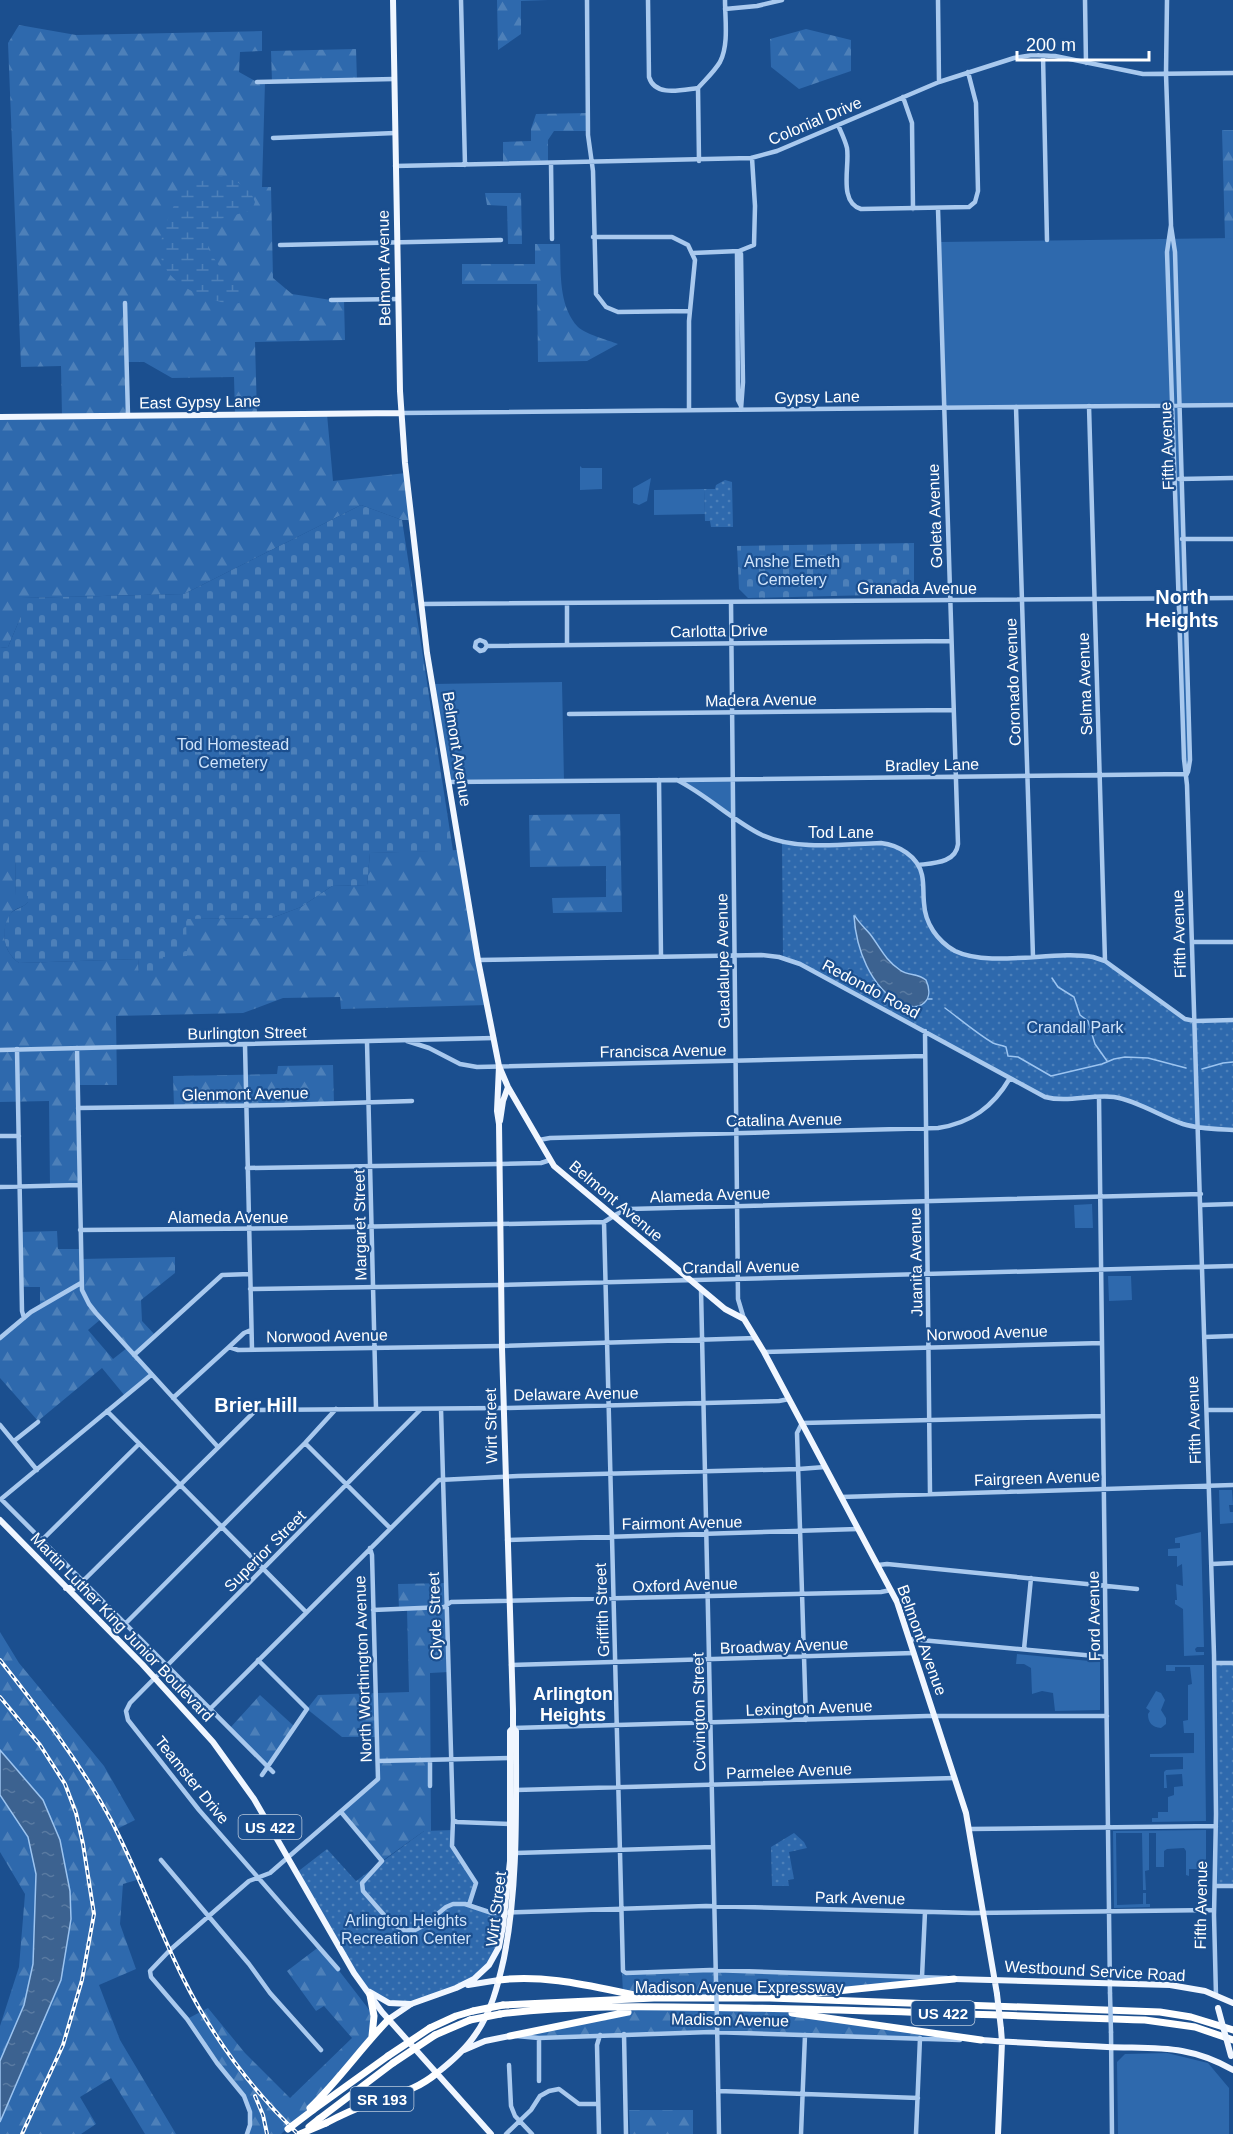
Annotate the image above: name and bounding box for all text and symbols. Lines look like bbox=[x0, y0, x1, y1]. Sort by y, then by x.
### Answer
scale bar bbox=[1017, 24, 1149, 62]
text: 200 m bbox=[1026, 35, 1076, 55]
street label: Colonial Drive bbox=[766, 94, 864, 148]
street label: Belmont Avenue bbox=[374, 210, 394, 326]
street label: Gypsy Lane bbox=[774, 388, 860, 406]
street label: East Gypsy Lane bbox=[139, 392, 261, 412]
street label: Fifth Avenue bbox=[1157, 401, 1177, 491]
street label: Goleta Avenue bbox=[925, 463, 945, 569]
park label: Anshe Emeth Cemetery bbox=[744, 553, 840, 588]
street label: Granada Avenue bbox=[857, 580, 977, 597]
district label: North Heights bbox=[1145, 586, 1219, 631]
street label: Coronado Avenue bbox=[1002, 618, 1024, 746]
street label: Carlotta Drive bbox=[670, 622, 768, 640]
street label: Selma Avenue bbox=[1075, 632, 1095, 736]
street label: Belmont Avenue bbox=[440, 690, 475, 808]
street label: Madera Avenue bbox=[705, 691, 817, 709]
park label: Tod Homestead Cemetery bbox=[177, 736, 289, 771]
street label: Bradley Lane bbox=[885, 756, 979, 774]
street label: Tod Lane bbox=[808, 824, 874, 841]
street label: Fifth Avenue bbox=[1169, 889, 1189, 979]
street label: Guadalupe Avenue bbox=[713, 893, 733, 1029]
street label: Redondo Road bbox=[819, 956, 923, 1022]
park label: Crandall Park bbox=[1027, 1019, 1124, 1036]
street label: Burlington Street bbox=[187, 1023, 307, 1043]
street label: Francisca Avenue bbox=[599, 1041, 727, 1061]
street label: Glenmont Avenue bbox=[181, 1084, 309, 1104]
street label: Catalina Avenue bbox=[726, 1110, 842, 1130]
street label: Belmont Avenue bbox=[566, 1157, 666, 1245]
street label: Margaret Street bbox=[351, 1169, 369, 1281]
street label: Alameda Avenue bbox=[649, 1184, 771, 1206]
street label: Juanita Avenue bbox=[907, 1207, 925, 1317]
street label: Alameda Avenue bbox=[168, 1209, 288, 1226]
street label: Crandall Avenue bbox=[682, 1257, 800, 1277]
street label: Norwood Avenue bbox=[926, 1322, 1048, 1344]
street label: Norwood Avenue bbox=[266, 1326, 388, 1346]
street label: Fifth Avenue bbox=[1184, 1375, 1204, 1465]
street label: Delaware Avenue bbox=[513, 1384, 639, 1404]
street label: Wirt Street bbox=[482, 1388, 500, 1464]
district label: Brier Hill bbox=[214, 1394, 298, 1416]
street label: Fairgreen Avenue bbox=[974, 1467, 1100, 1489]
street label: Superior Street bbox=[221, 1507, 309, 1595]
street label: Fairmont Avenue bbox=[622, 1513, 743, 1533]
street label: Martin Luther King Junior Boulevard bbox=[27, 1529, 217, 1725]
street label: Griffith Street bbox=[592, 1562, 612, 1657]
street label: Clyde Street bbox=[425, 1571, 445, 1660]
street label: Ford Avenue bbox=[1085, 1571, 1103, 1661]
street label: North Worthington Avenue bbox=[351, 1575, 375, 1763]
street label: Oxford Avenue bbox=[632, 1575, 738, 1595]
street label: Belmont Avenue bbox=[894, 1582, 950, 1698]
street label: Broadway Avenue bbox=[719, 1635, 849, 1657]
street label: Covington Street bbox=[689, 1652, 709, 1772]
district label: Arlington Heights bbox=[533, 1684, 613, 1725]
street label: Lexington Avenue bbox=[745, 1697, 873, 1719]
street label: Teamster Drive bbox=[152, 1733, 233, 1827]
street label: Parmelee Avenue bbox=[726, 1760, 852, 1782]
road number: US 422 bbox=[238, 1815, 302, 1839]
street label: Fifth Avenue bbox=[1192, 1860, 1210, 1949]
street label: Wirt Street bbox=[483, 1870, 509, 1948]
street label: Park Avenue bbox=[815, 1889, 905, 1907]
park label: Arlington Heights Recreation Center bbox=[341, 1912, 472, 1947]
street label: Westbound Service Road bbox=[1004, 1958, 1186, 1984]
street label: Madison Avenue Expressway bbox=[635, 1979, 843, 1996]
road number: US 422 bbox=[912, 2001, 974, 2025]
street label: Madison Avenue bbox=[671, 2010, 789, 2030]
road number: SR 193 bbox=[350, 2087, 413, 2111]

